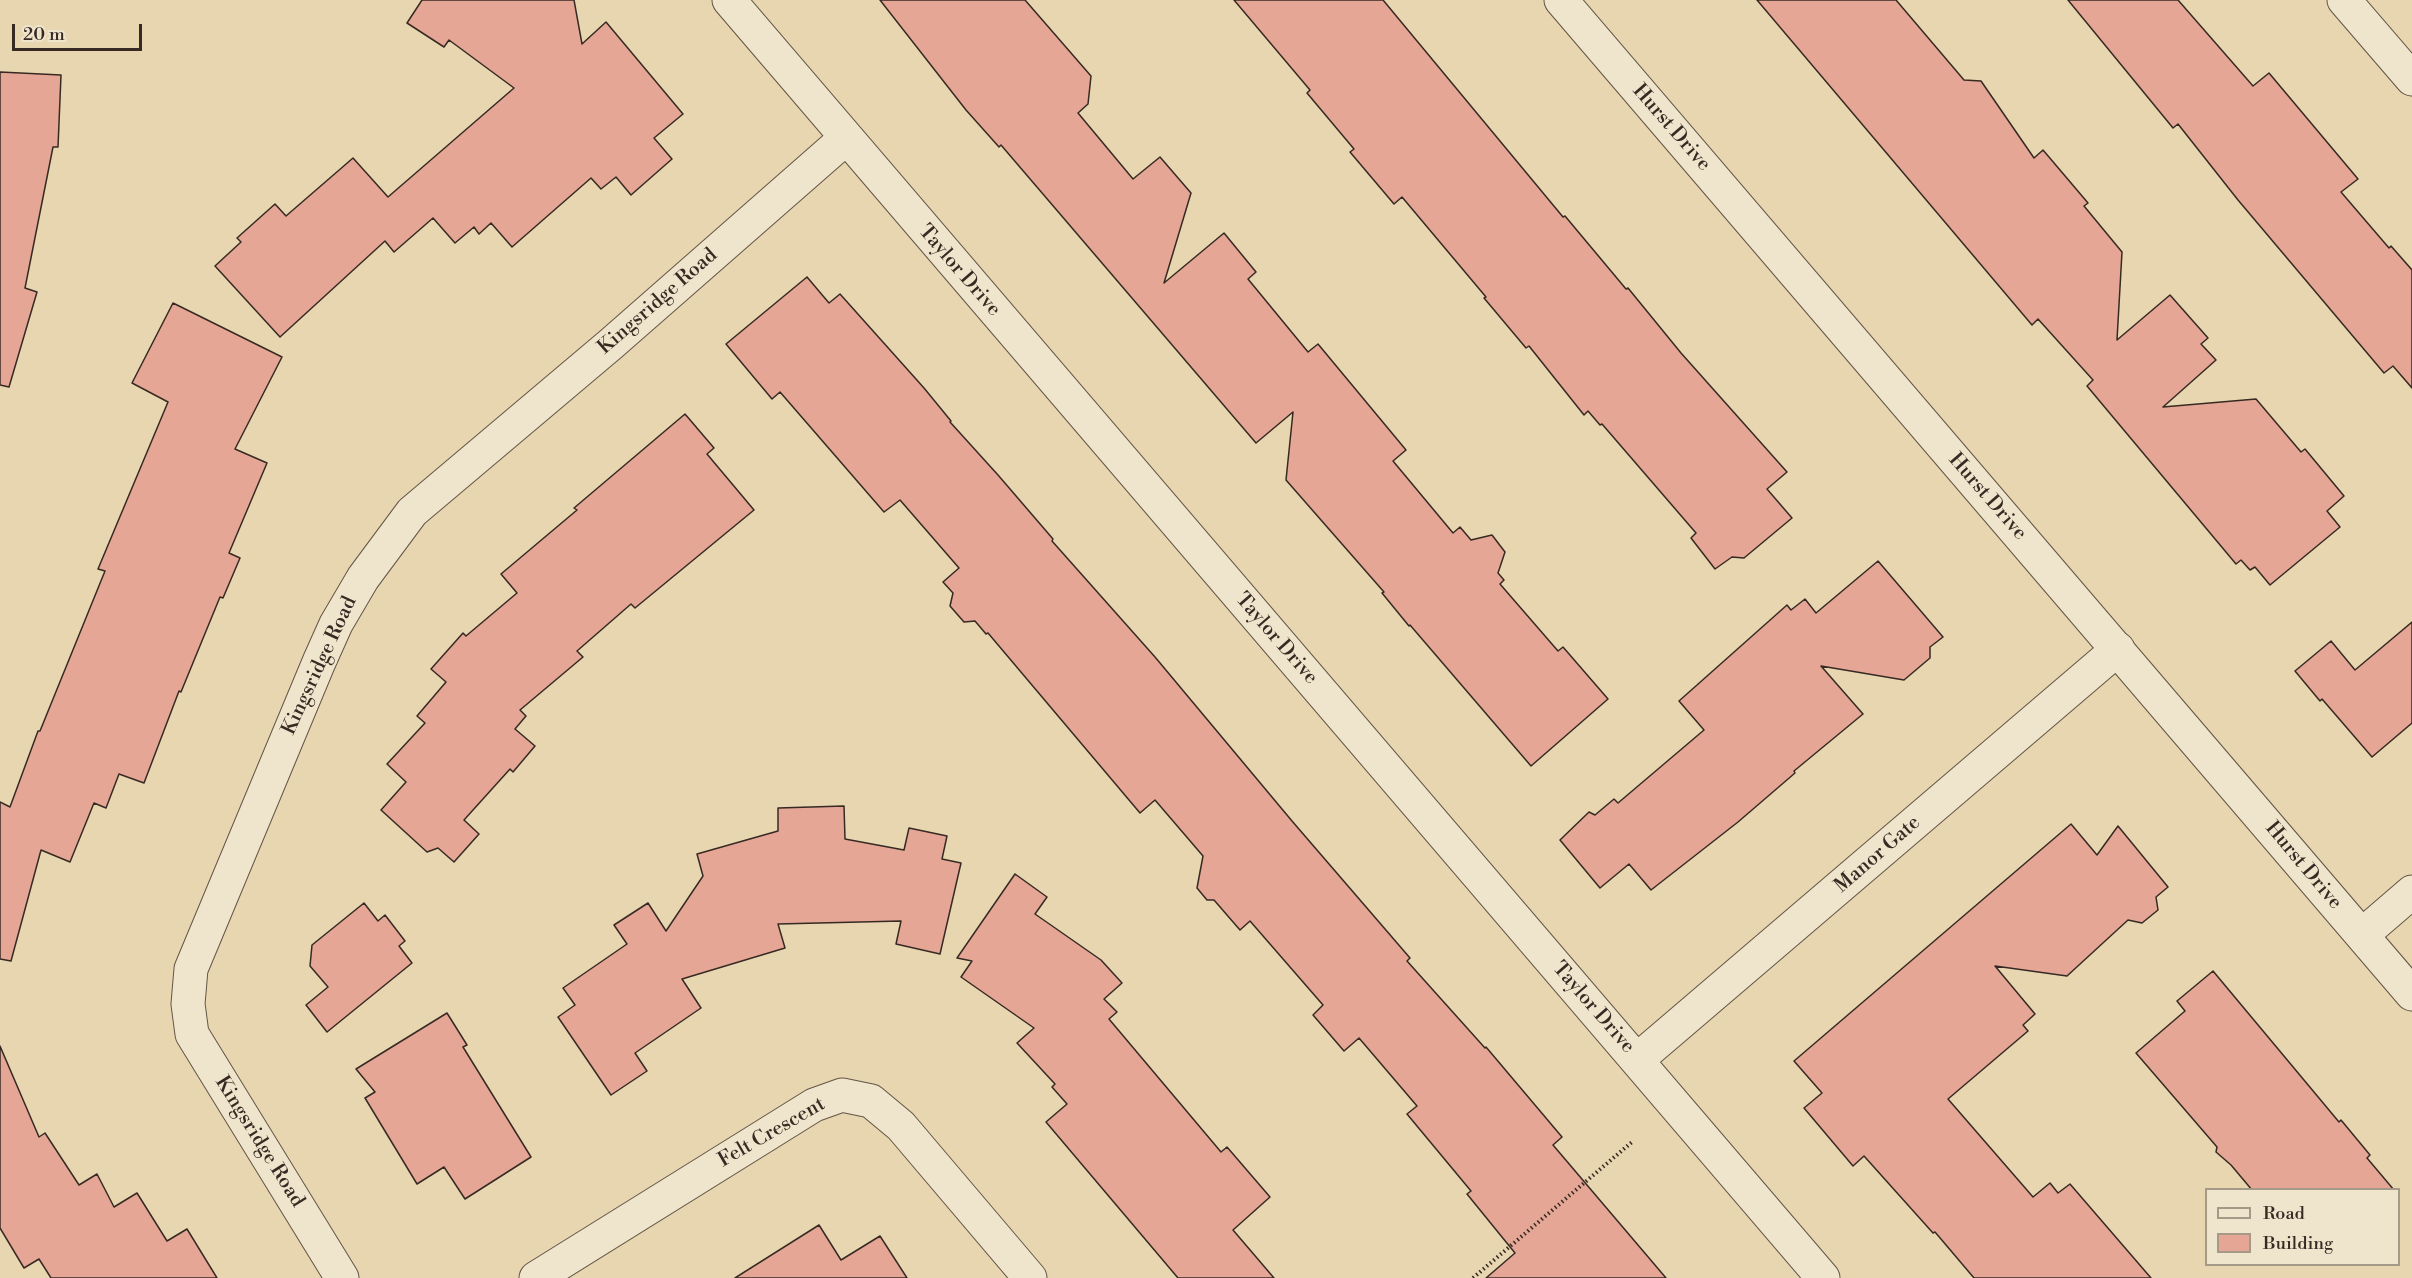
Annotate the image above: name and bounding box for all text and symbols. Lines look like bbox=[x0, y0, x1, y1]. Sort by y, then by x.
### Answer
scale bar bbox=[15, 12, 146, 50]
text: 20 m bbox=[23, 23, 65, 46]
street label: Hurst Drive bbox=[1627, 80, 1715, 176]
street label: Taylor Drive bbox=[913, 220, 1005, 322]
street label: Kingsridge Road bbox=[594, 244, 722, 360]
street label: Hurst Drive bbox=[1943, 449, 2031, 545]
street label: Taylor Drive bbox=[1230, 588, 1322, 690]
street label: Kingsridge Road bbox=[277, 593, 363, 739]
street label: Manor Gate bbox=[1830, 811, 1926, 899]
street label: Hurst Drive bbox=[2259, 817, 2347, 915]
street label: Taylor Drive bbox=[1547, 957, 1639, 1059]
street label: Kingsridge Road bbox=[209, 1072, 309, 1212]
street label: Felt Crescent bbox=[714, 1093, 830, 1173]
legend bbox=[2205, 1188, 2400, 1266]
text: Road bbox=[2263, 1202, 2305, 1225]
text: Building bbox=[2263, 1232, 2333, 1255]

